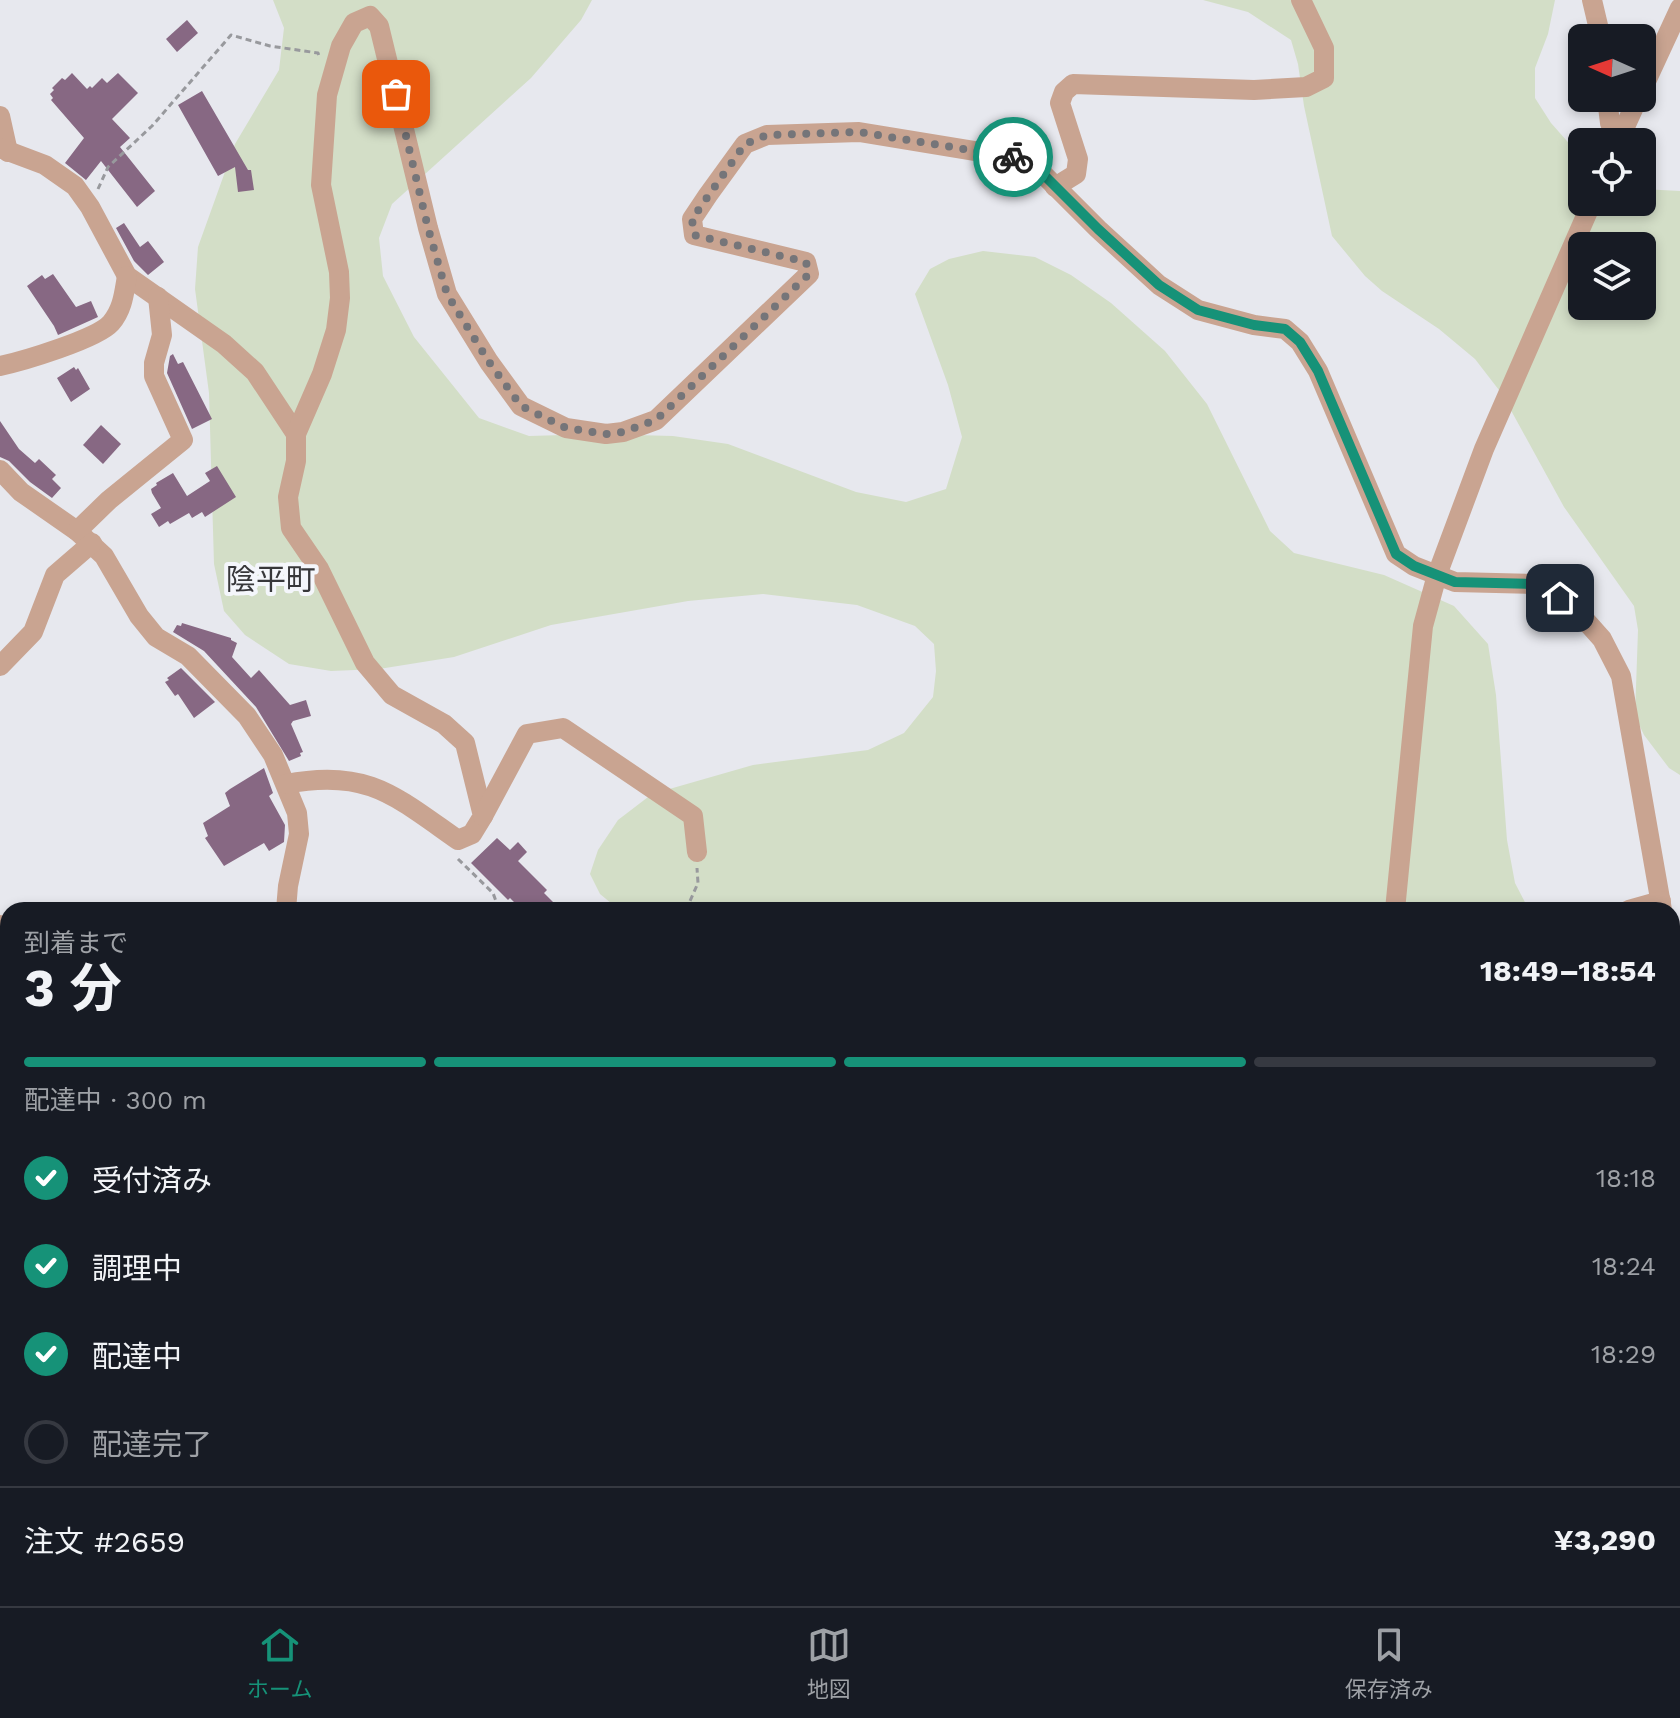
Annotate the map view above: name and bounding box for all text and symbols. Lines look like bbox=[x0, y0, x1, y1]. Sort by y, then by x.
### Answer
north arrow bbox=[1568, 24, 1656, 112]
map controls bbox=[1568, 24, 1656, 320]
pin bbox=[362, 60, 430, 128]
icon: bag bbox=[374, 72, 418, 116]
courier bbox=[973, 117, 1053, 197]
button: locate bbox=[1568, 128, 1656, 216]
icon: bike bbox=[991, 135, 1035, 179]
button: layers bbox=[1568, 232, 1656, 320]
district label: 陰平町 bbox=[226, 562, 316, 597]
pin bbox=[1526, 564, 1594, 632]
icon: home bbox=[1538, 576, 1582, 620]
text: 到着まで bbox=[24, 928, 128, 958]
text: 18:49–18:54 bbox=[1480, 953, 1656, 988]
text: 3 分 bbox=[24, 958, 122, 1019]
text: 配達中 · 300 m bbox=[24, 1085, 207, 1115]
icon: check bbox=[24, 1156, 68, 1200]
text: 受付済み bbox=[92, 1163, 212, 1198]
text: 18:18 bbox=[1596, 1163, 1656, 1193]
icon: check bbox=[24, 1244, 68, 1288]
text: 調理中 bbox=[92, 1251, 182, 1286]
text: 18:24 bbox=[1592, 1251, 1656, 1281]
icon: check bbox=[24, 1332, 68, 1376]
text: 配達中 bbox=[92, 1339, 182, 1374]
text: 18:29 bbox=[1591, 1339, 1656, 1369]
text: 配達完了 bbox=[92, 1427, 212, 1462]
text: ¥3,290 bbox=[1554, 1522, 1656, 1557]
text: 注文 #2659 bbox=[24, 1524, 185, 1559]
tab: ホーム bbox=[247, 1623, 312, 1703]
tab: 地図 bbox=[807, 1623, 851, 1703]
tab: 保存済み bbox=[1345, 1623, 1433, 1703]

